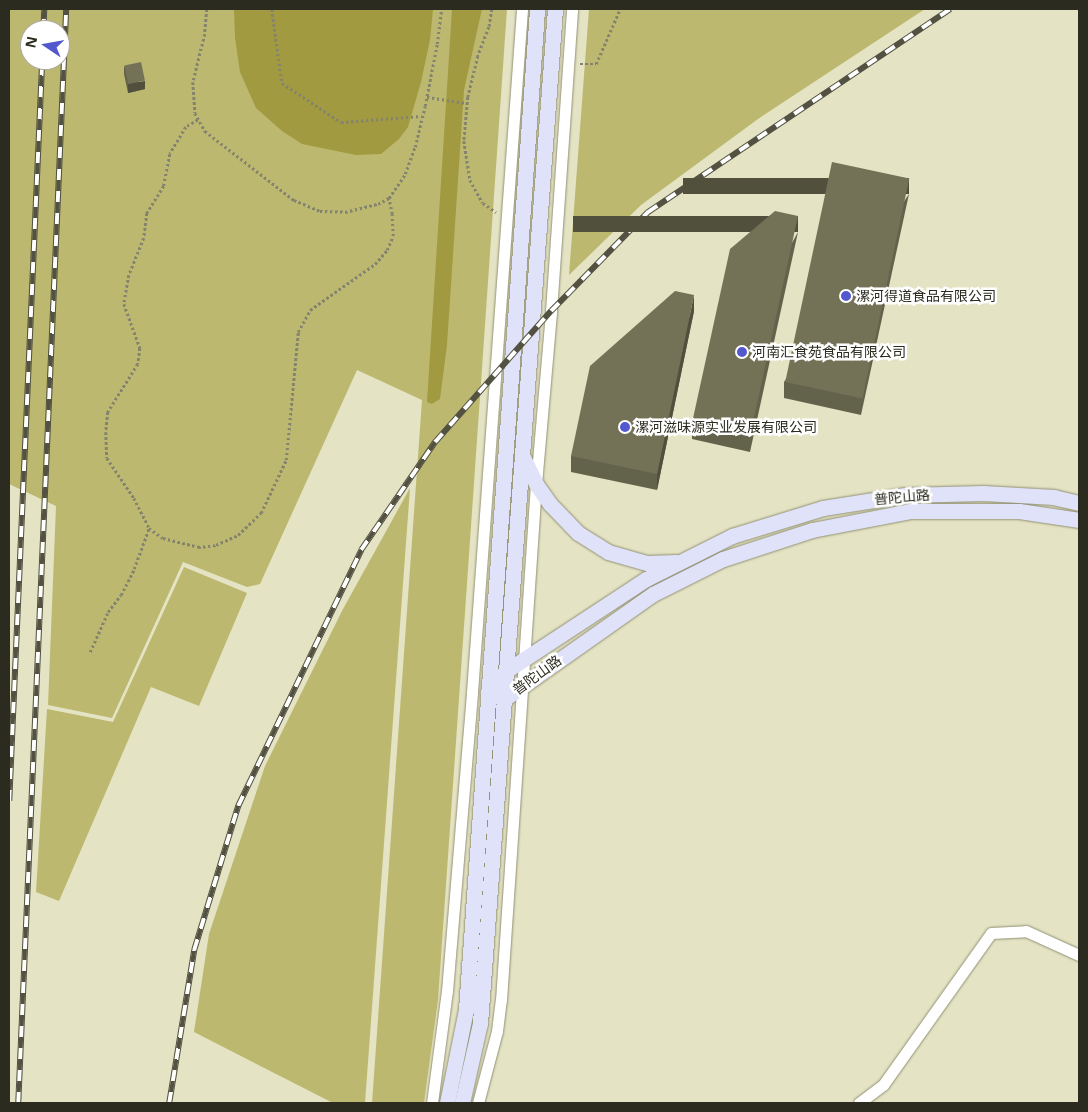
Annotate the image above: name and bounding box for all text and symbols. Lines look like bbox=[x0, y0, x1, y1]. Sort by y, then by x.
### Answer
north arrow bbox=[20, 20, 70, 70]
text: N bbox=[20, 34, 41, 50]
place label: 漯河得道食品有限公司 bbox=[856, 288, 996, 304]
marker: 漯河得道食品有限公司 bbox=[840, 290, 852, 302]
place label: 河南汇食苑食品有限公司 bbox=[752, 344, 906, 360]
marker: 河南汇食苑食品有限公司 bbox=[736, 346, 748, 358]
place label: 漯河滋味源实业发展有限公司 bbox=[635, 419, 817, 435]
marker: 漯河滋味源实业发展有限公司 bbox=[619, 421, 631, 433]
street label: 普陀山路 bbox=[873, 486, 931, 508]
street label: 普陀山路 bbox=[509, 652, 565, 698]

